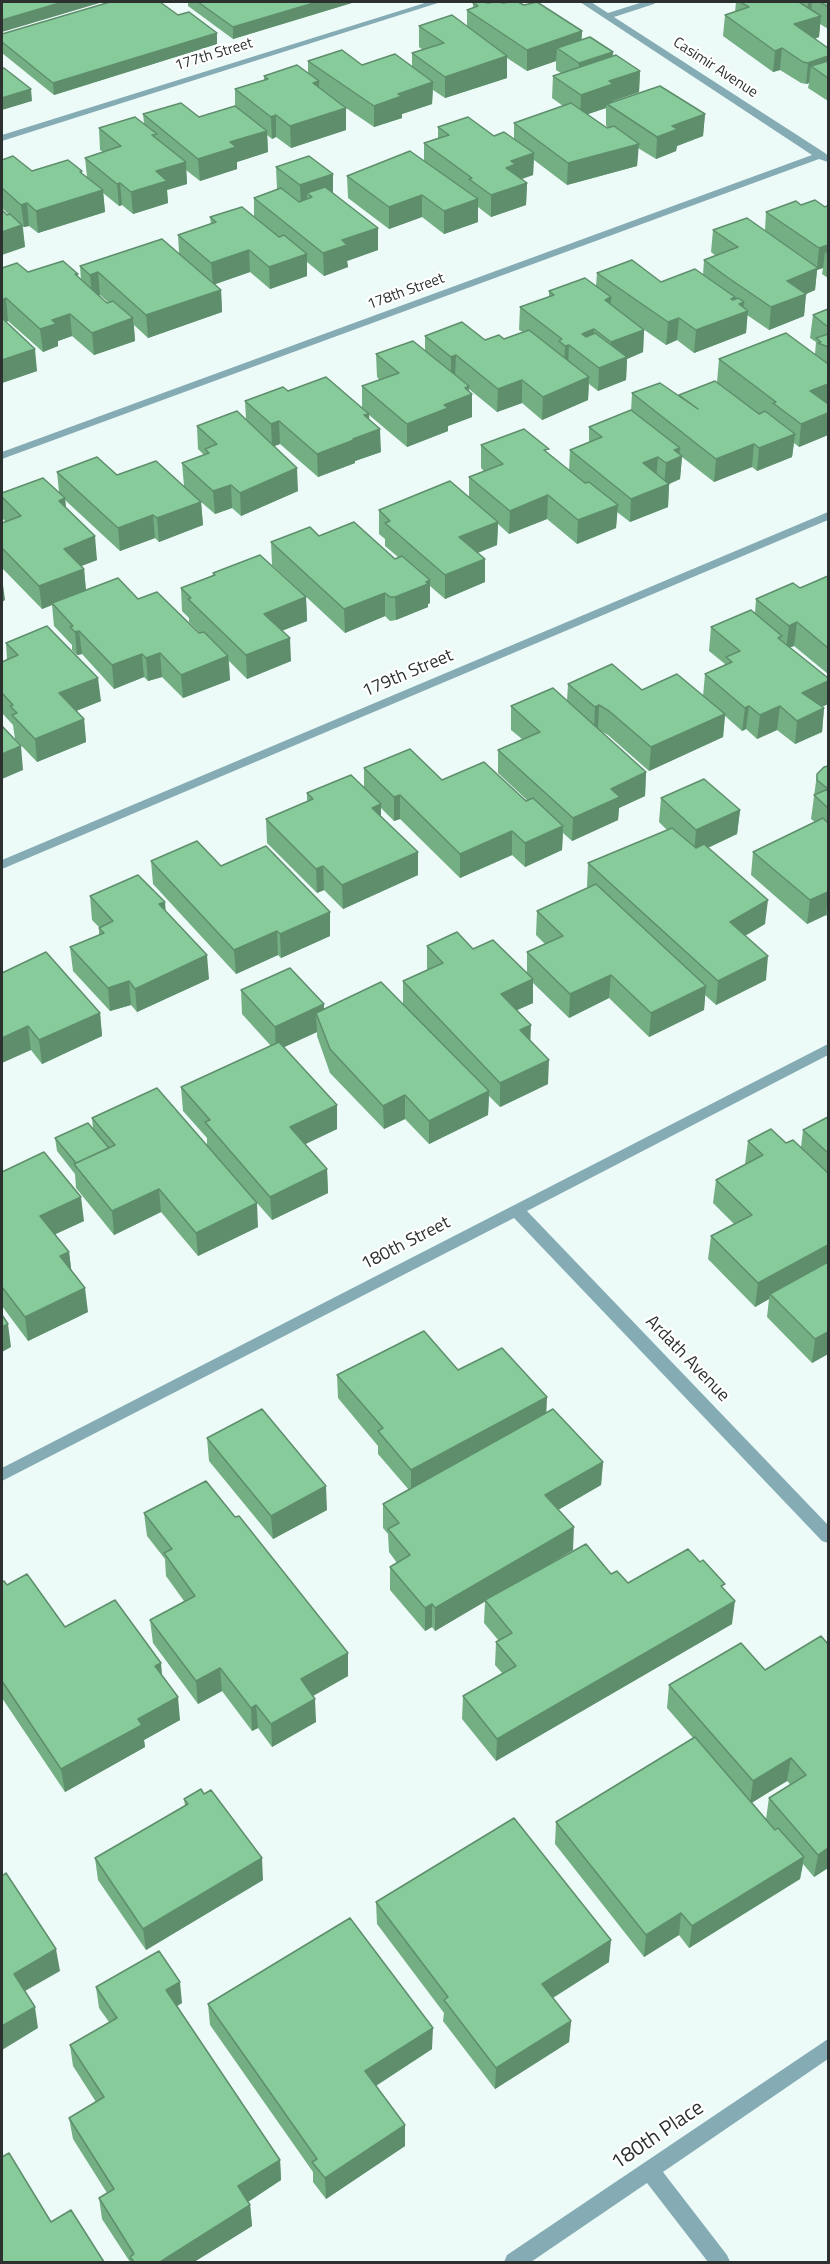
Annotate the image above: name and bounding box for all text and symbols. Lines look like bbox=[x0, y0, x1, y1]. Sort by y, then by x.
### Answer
street label: Casimir Avenue bbox=[669, 34, 761, 102]
street label: 177th Street bbox=[173, 35, 255, 75]
street label: 178th Street bbox=[365, 270, 447, 314]
street label: 179th Street bbox=[359, 645, 457, 703]
street label: 180th Street bbox=[358, 1212, 454, 1276]
street label: Ardath Avenue bbox=[641, 1311, 733, 1407]
street label: 180th Place bbox=[607, 2096, 709, 2176]

